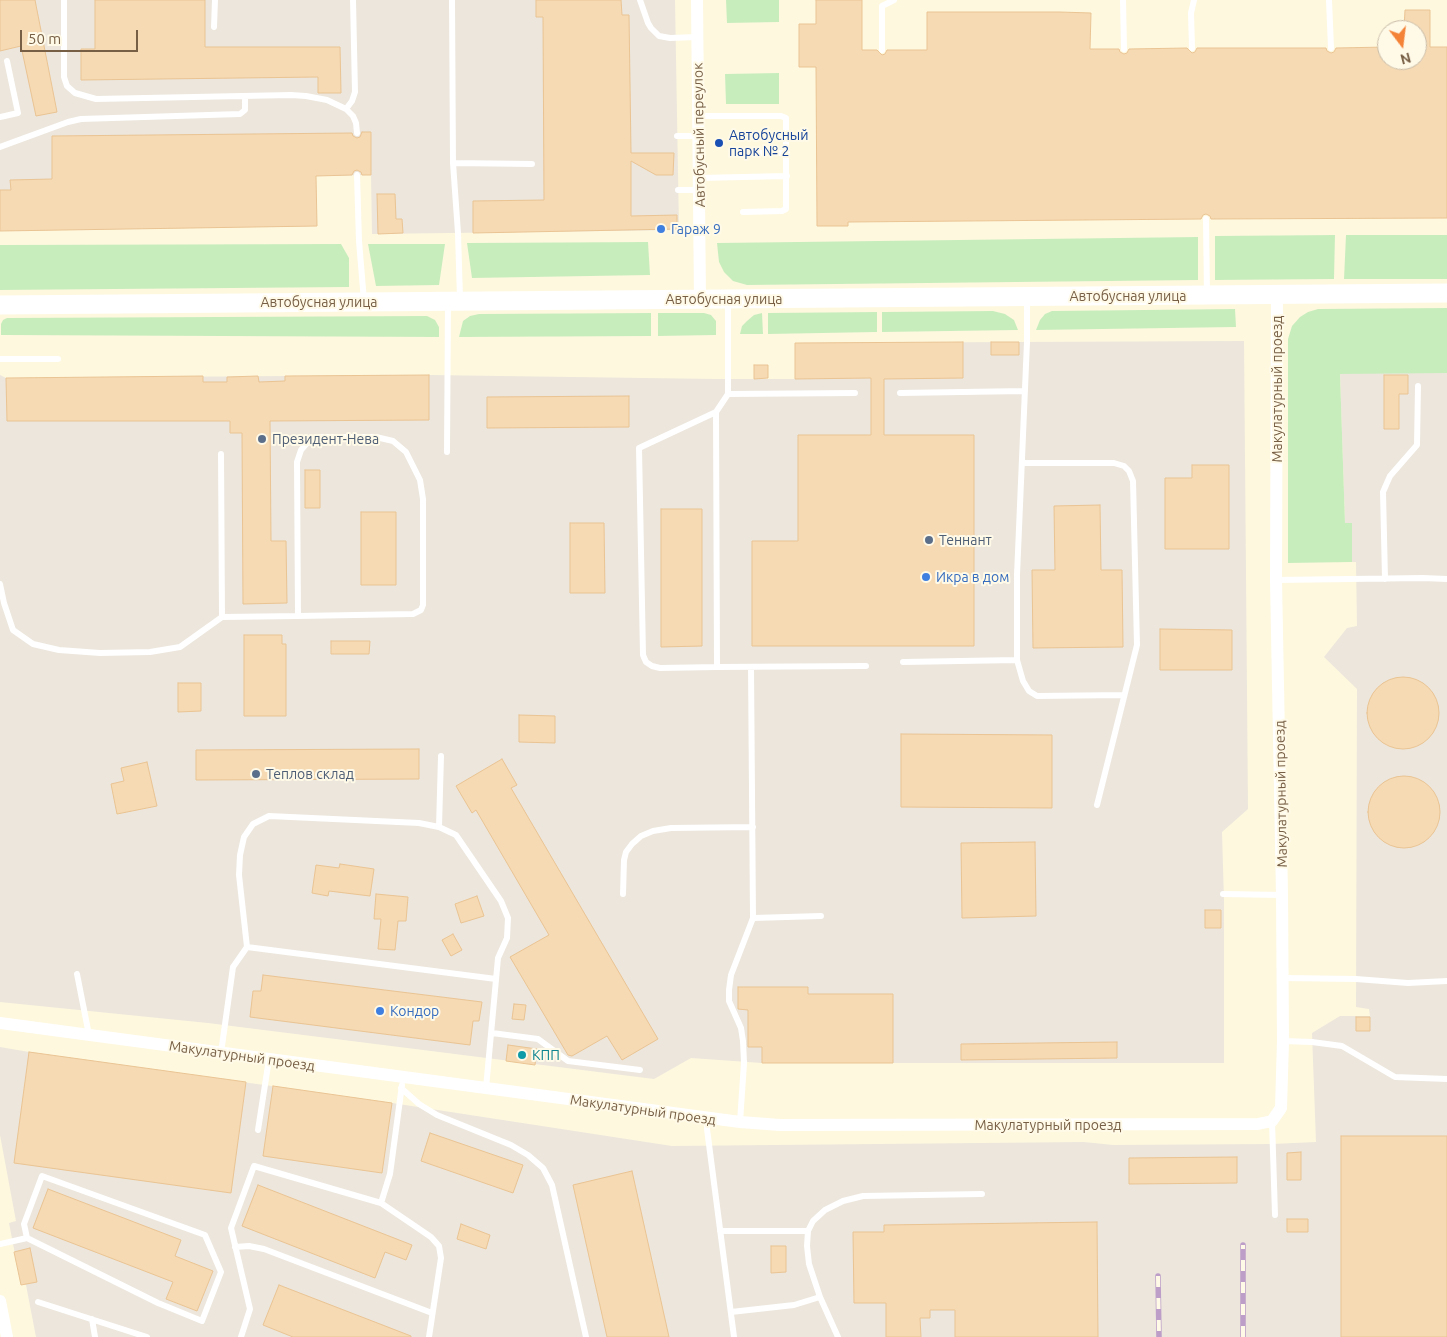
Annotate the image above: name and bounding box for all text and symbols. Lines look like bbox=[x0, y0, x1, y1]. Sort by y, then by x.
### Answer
scale bar bbox=[22, 20, 140, 52]
north arrow bbox=[1377, 20, 1427, 70]
text: 50 m bbox=[28, 30, 61, 47]
text: N bbox=[1399, 49, 1413, 68]
street label: Автобусный переулок bbox=[689, 63, 709, 207]
place label: Автобусный парк № 2 bbox=[729, 127, 809, 160]
marker: Автобусный парк № 2 bbox=[713, 137, 725, 149]
place label: Гараж 9 bbox=[671, 221, 721, 237]
marker: Гараж 9 bbox=[655, 223, 667, 235]
street label: Автобусная улица bbox=[1069, 288, 1187, 304]
street label: Автобусная улица bbox=[665, 291, 783, 307]
street label: Автобусная улица bbox=[260, 294, 378, 310]
street label: Макулатурный проезд bbox=[1269, 315, 1285, 463]
place label: Президент-Нева bbox=[272, 431, 379, 447]
marker: Президент-Нева bbox=[256, 433, 268, 445]
place label: Теннант bbox=[939, 532, 992, 548]
marker: Теннант bbox=[923, 534, 935, 546]
place label: Икра в дом bbox=[936, 569, 1009, 585]
marker: Икра в дом bbox=[920, 571, 932, 583]
street label: Макулатурный проезд bbox=[1271, 720, 1291, 868]
place label: Теплов склад bbox=[266, 766, 354, 782]
marker: Теплов склад bbox=[250, 768, 262, 780]
place label: Кондор bbox=[390, 1003, 439, 1019]
marker: Кондор bbox=[374, 1005, 386, 1017]
street label: Макулатурный проезд bbox=[168, 1037, 316, 1075]
place label: КПП bbox=[532, 1047, 560, 1063]
marker: КПП bbox=[516, 1049, 528, 1061]
street label: Макулатурный проезд bbox=[569, 1091, 717, 1129]
street label: Макулатурный проезд bbox=[974, 1117, 1122, 1133]

